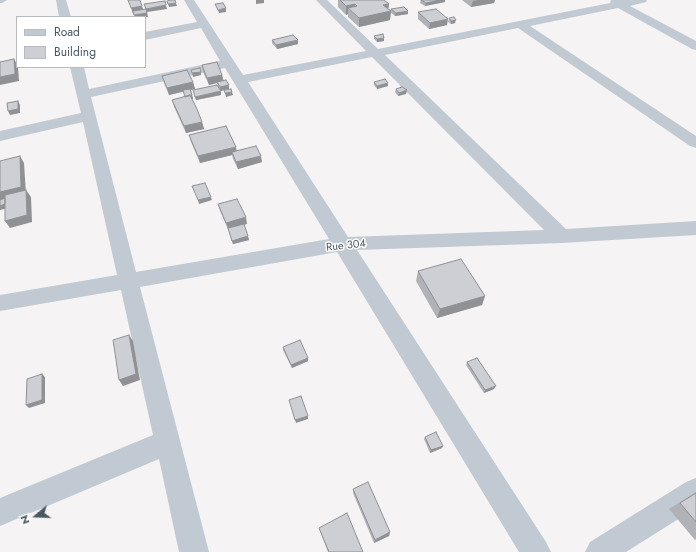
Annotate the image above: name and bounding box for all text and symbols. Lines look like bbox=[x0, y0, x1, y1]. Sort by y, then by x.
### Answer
legend bbox=[16, 16, 146, 68]
text: Road bbox=[54, 23, 80, 41]
text: Building bbox=[54, 43, 96, 61]
street label: Rue 304 bbox=[325, 237, 367, 255]
north arrow bbox=[16, 496, 56, 536]
text: N bbox=[16, 513, 34, 527]

